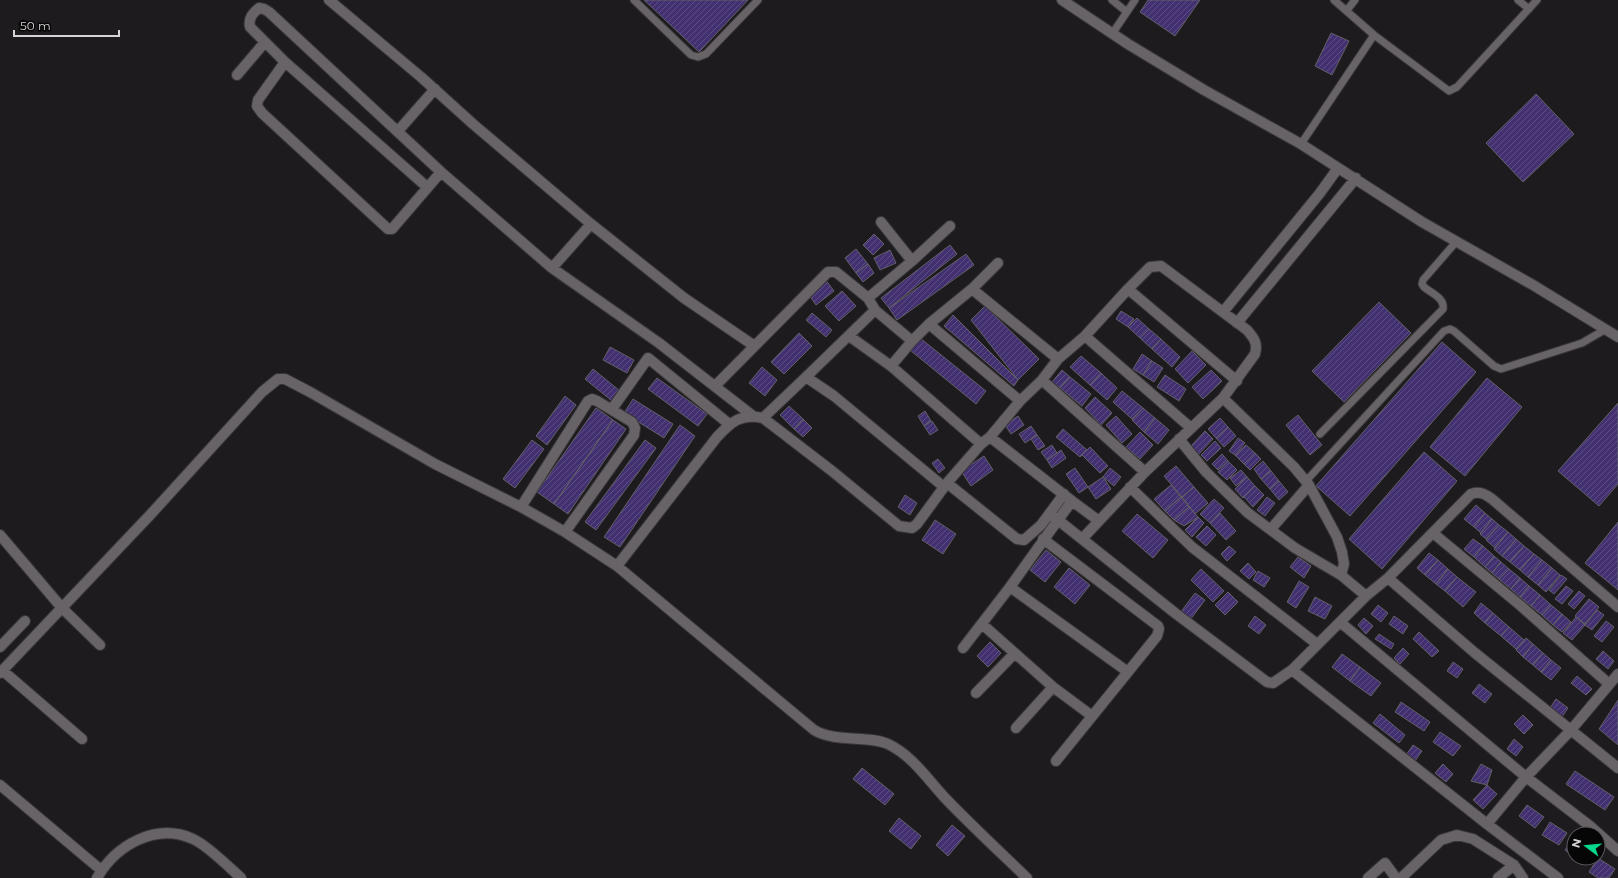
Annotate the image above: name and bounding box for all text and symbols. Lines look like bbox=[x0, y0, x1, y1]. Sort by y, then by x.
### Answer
scale bar bbox=[14, 12, 119, 38]
text: 50 m bbox=[20, 18, 51, 33]
north arrow bbox=[1566, 826, 1606, 866]
text: N bbox=[1568, 837, 1584, 849]

